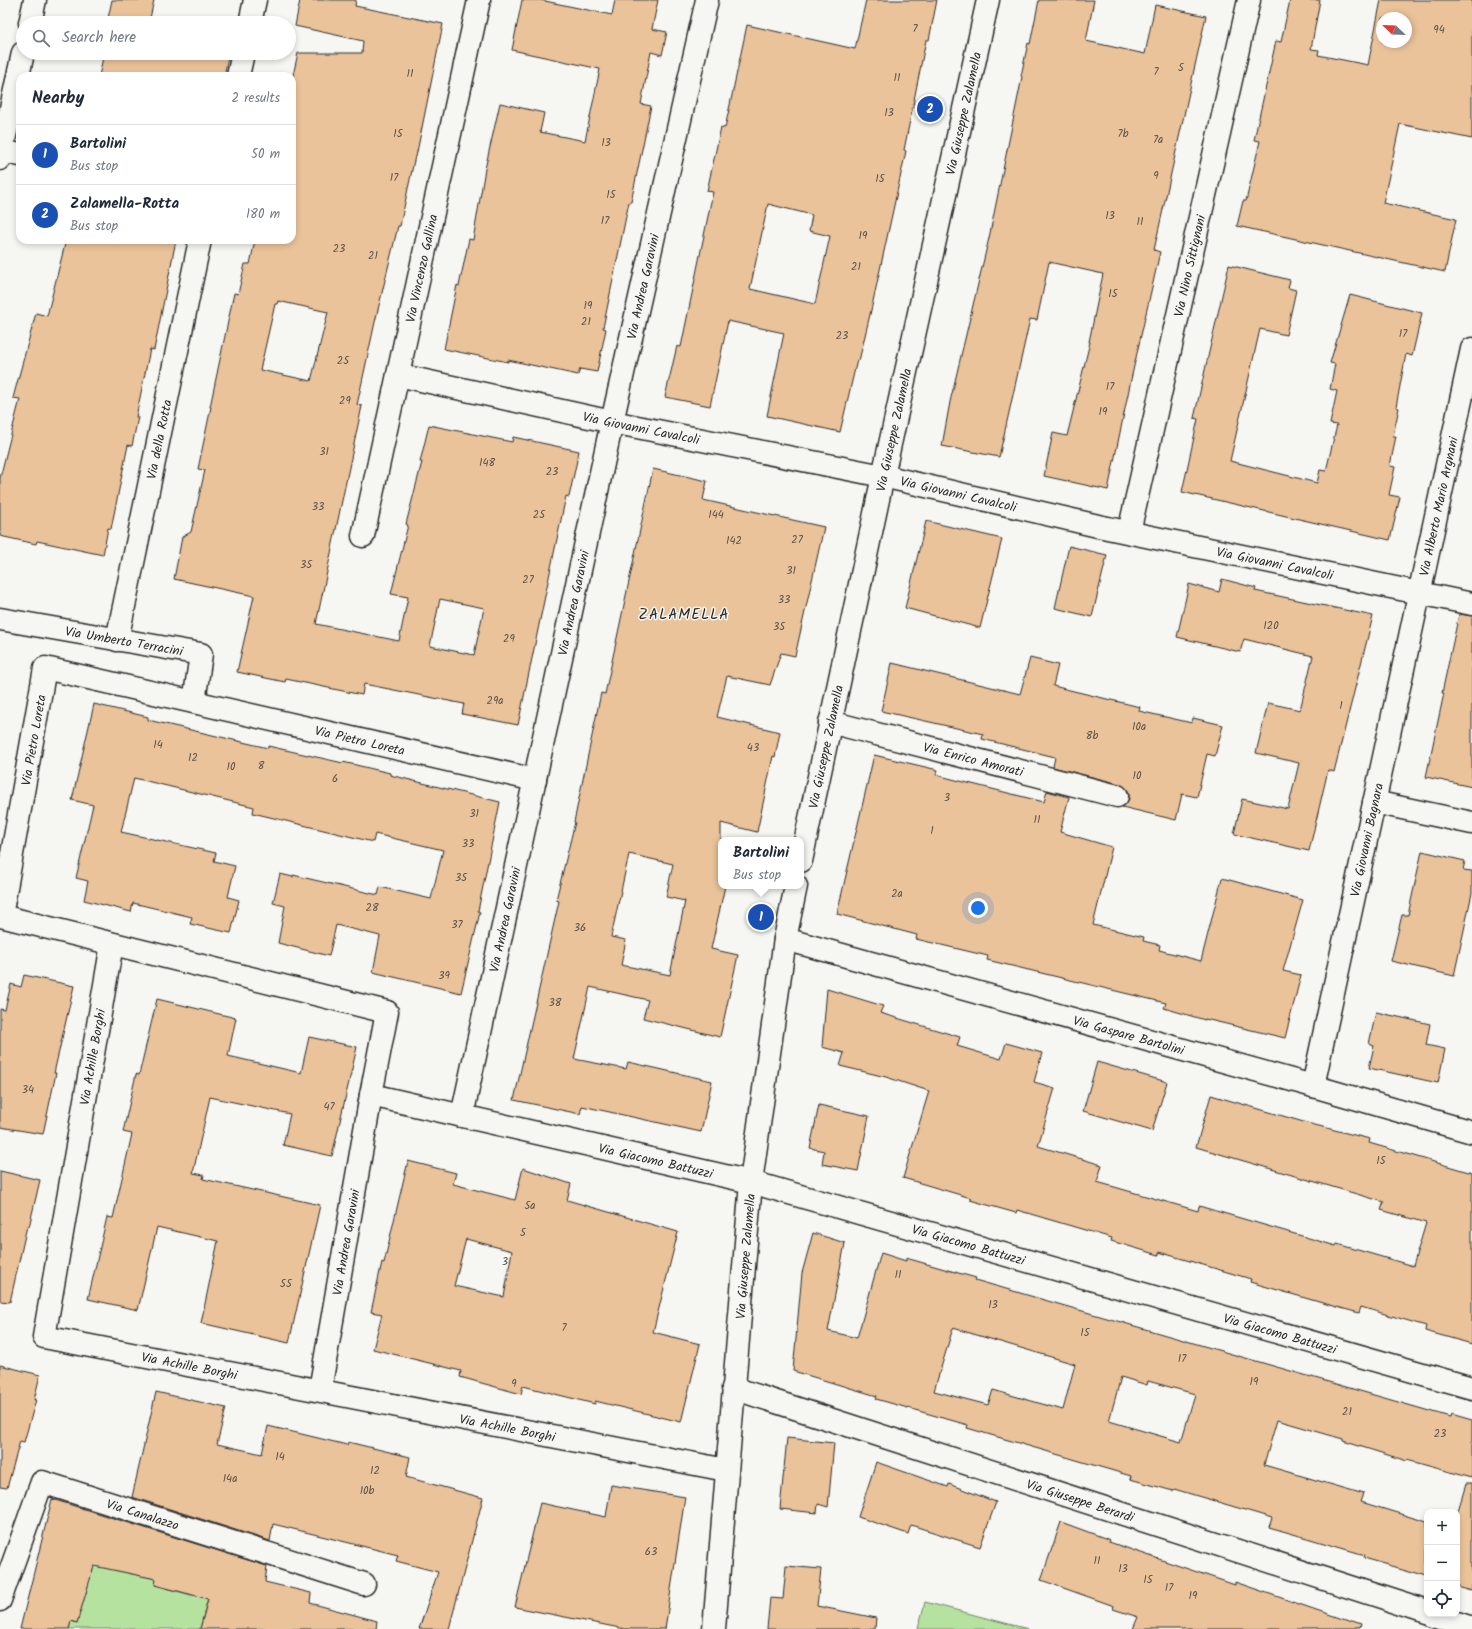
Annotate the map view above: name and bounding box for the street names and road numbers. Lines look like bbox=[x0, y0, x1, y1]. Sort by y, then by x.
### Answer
street label: Via Giuseppe Zalamella bbox=[941, 50, 988, 177]
street label: Via Vincenzo Gallina bbox=[400, 212, 444, 325]
street label: Via Nino Sittignani bbox=[1169, 212, 1212, 319]
street label: Via Andrea Garavini bbox=[622, 231, 666, 341]
street label: Via Giuseppe Zalamella bbox=[871, 366, 918, 494]
street label: Via della Rotta bbox=[142, 398, 179, 481]
street label: Via Giovanni Cavalcoli bbox=[581, 407, 702, 451]
street label: Via Alberto Mario Argnani bbox=[1414, 434, 1465, 578]
street label: Via Giovanni Cavalcoli bbox=[898, 471, 1019, 519]
street label: Via Giovanni Cavalcoli bbox=[1214, 542, 1336, 587]
street label: Via Andrea Garavini bbox=[553, 548, 596, 658]
street label: Via Umberto Terracini bbox=[63, 622, 185, 663]
street label: Via Giuseppe Zalamella bbox=[803, 683, 850, 811]
street label: Via Pietro Loreta bbox=[16, 693, 53, 787]
street label: Via Pietro Loreta bbox=[312, 721, 407, 762]
street label: Via Enrico Amorati bbox=[920, 737, 1026, 784]
street label: Via Giovanni Bagnara bbox=[1345, 781, 1390, 899]
street label: Via Andrea Garavini bbox=[484, 864, 528, 975]
street label: Via Achille Borghi bbox=[75, 1007, 112, 1107]
street label: Via Gaspare Bartolini bbox=[1070, 1011, 1187, 1062]
street label: Via Giacomo Battuzzi bbox=[596, 1138, 716, 1185]
street label: Via Andrea Garavini bbox=[328, 1187, 367, 1297]
street label: Via Giuseppe Zalamella bbox=[731, 1193, 762, 1320]
street label: Via Giacomo Battuzzi bbox=[909, 1219, 1028, 1272]
street label: Via Giacomo Battuzzi bbox=[1221, 1308, 1340, 1361]
street label: Via Achille Borghi bbox=[139, 1347, 240, 1387]
street label: Via Achille Borghi bbox=[457, 1409, 558, 1449]
street label: Via Giuseppe Berardi bbox=[1023, 1474, 1137, 1529]
street label: Via Canalazzo bbox=[103, 1494, 181, 1537]

